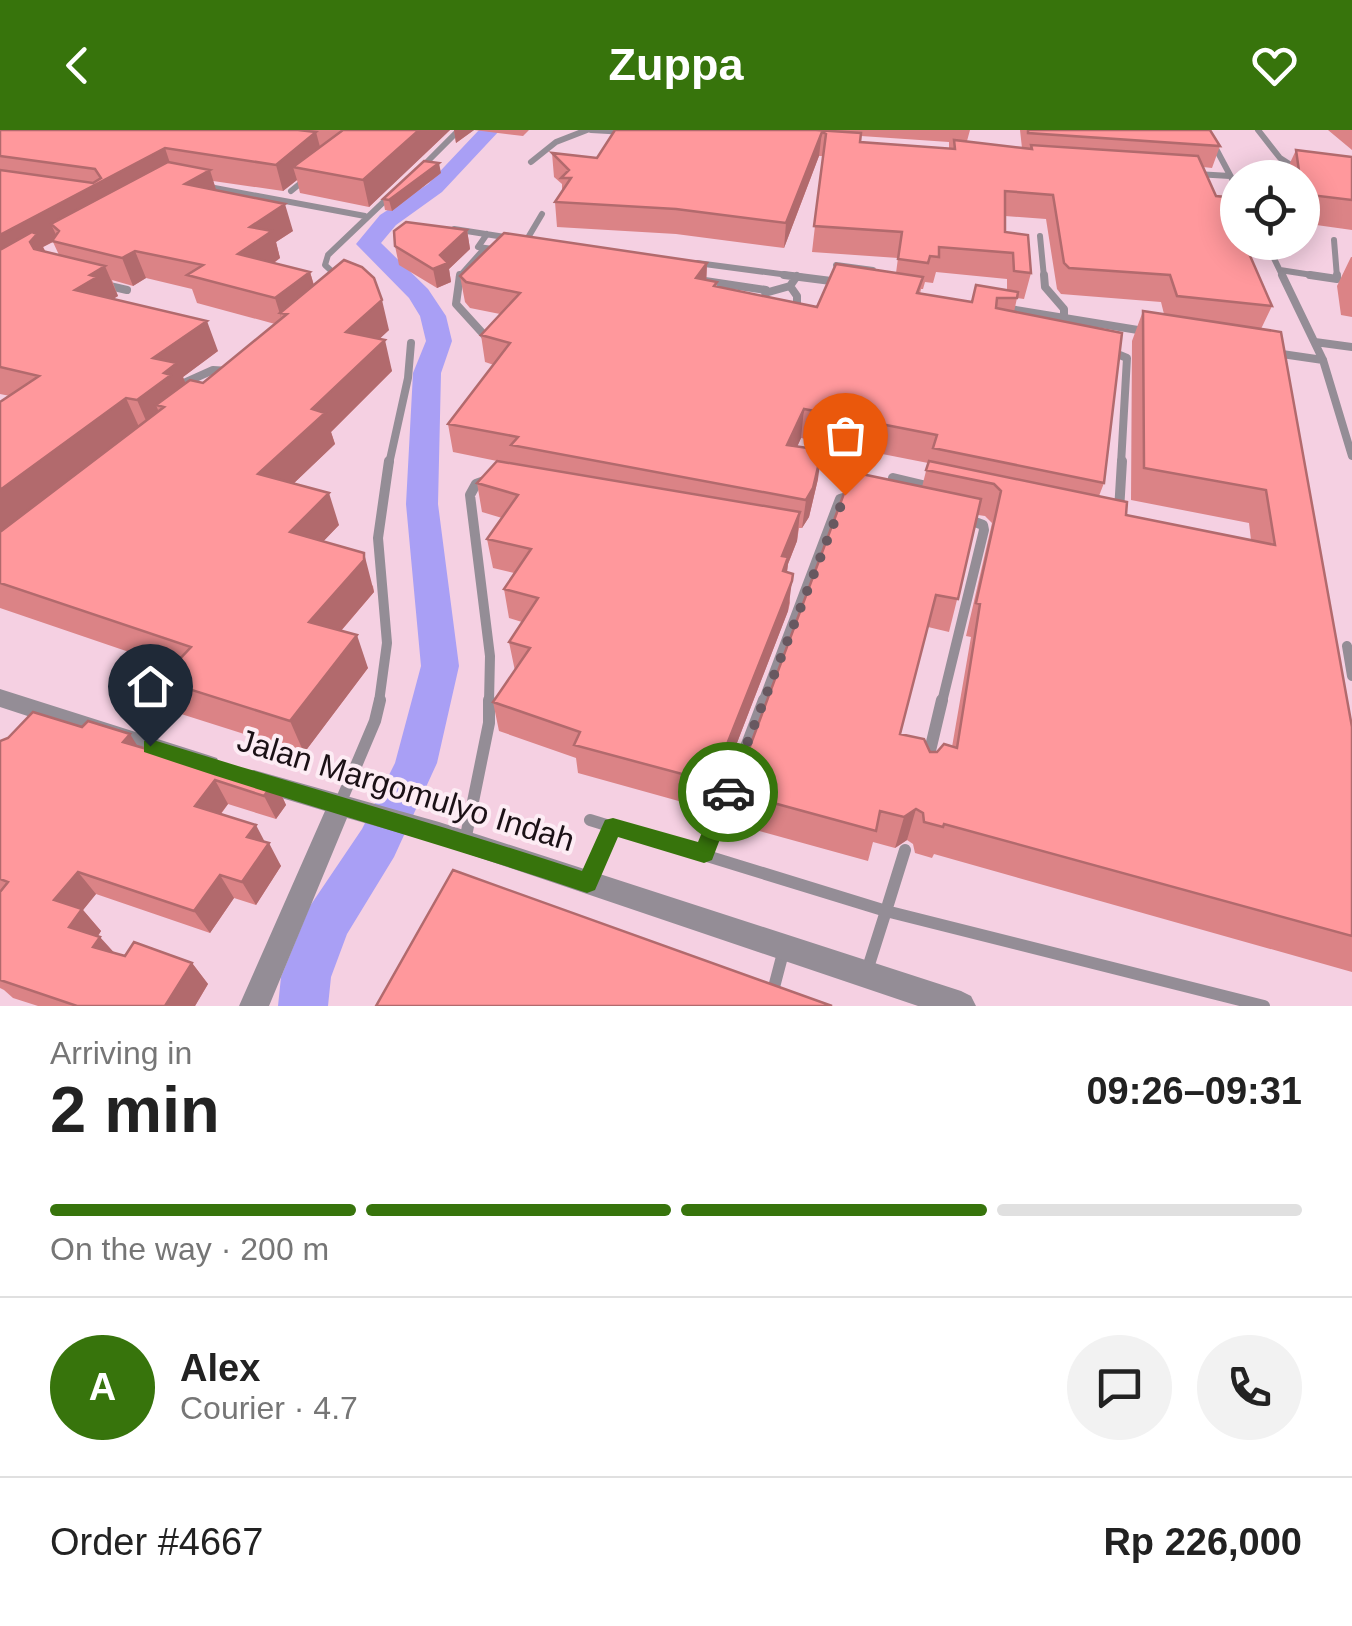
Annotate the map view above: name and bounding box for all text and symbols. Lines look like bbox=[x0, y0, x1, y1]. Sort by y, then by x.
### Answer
icon: back bbox=[50, 38, 105, 93]
icon: heart bbox=[1247, 38, 1302, 93]
text: Zuppa bbox=[609, 39, 743, 90]
map controls bbox=[1220, 160, 1320, 260]
button: locate bbox=[1220, 160, 1320, 260]
pin bbox=[803, 393, 888, 496]
icon: bag bbox=[818, 408, 873, 463]
pin bbox=[108, 644, 193, 747]
icon: home bbox=[123, 659, 178, 714]
street label: Jalan Margomulyo Indah bbox=[233, 722, 579, 858]
courier bbox=[678, 742, 778, 842]
icon: car bbox=[701, 765, 756, 820]
text: Arriving in bbox=[50, 1035, 192, 1071]
text: 09:26–09:31 bbox=[1086, 1070, 1302, 1112]
text: 2 min bbox=[50, 1073, 220, 1146]
text: On the way · 200 m bbox=[50, 1231, 329, 1267]
button: chat bbox=[1067, 1335, 1172, 1440]
button: phone bbox=[1197, 1335, 1302, 1440]
text: Alex bbox=[180, 1347, 260, 1389]
text: A bbox=[89, 1366, 116, 1408]
text: Courier · 4.7 bbox=[180, 1390, 358, 1426]
text: Order #4667 bbox=[50, 1521, 263, 1563]
text: Rp 226,000 bbox=[1103, 1521, 1302, 1563]

